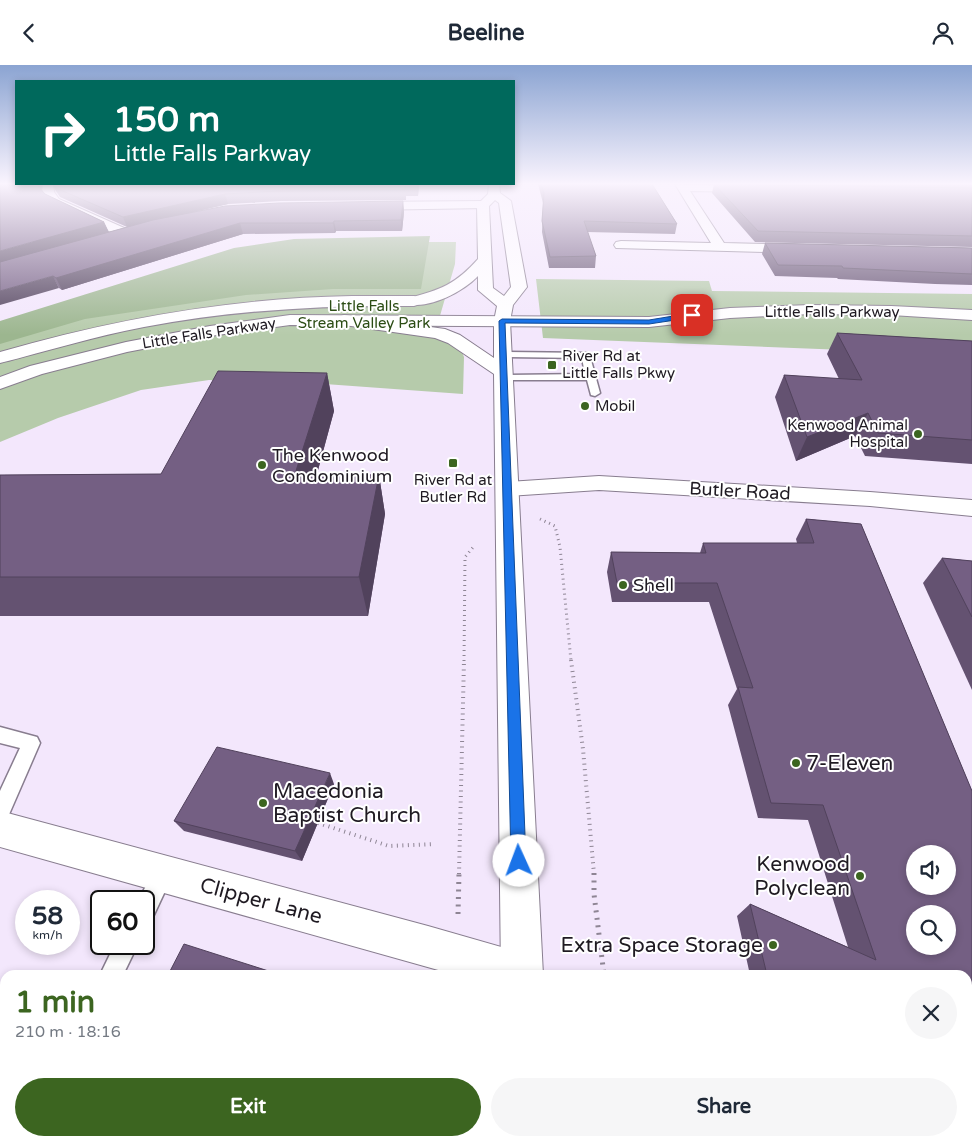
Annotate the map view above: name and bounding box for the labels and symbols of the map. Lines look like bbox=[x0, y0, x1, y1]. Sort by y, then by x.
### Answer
pin bbox=[671, 294, 713, 336]
park label: Little Falls Stream Valley Park bbox=[298, 297, 430, 332]
street label: Little Falls Parkway bbox=[764, 303, 900, 321]
street label: Little Falls Parkway bbox=[141, 314, 277, 352]
place label: River Rd at Little Falls Pkwy bbox=[562, 347, 675, 382]
marker: River Rd at Little Falls Pkwy bbox=[546, 359, 558, 371]
place label: Mobil bbox=[595, 397, 635, 415]
marker: Mobil bbox=[579, 400, 591, 412]
place label: Kenwood Animal Hospital bbox=[787, 416, 908, 451]
marker: Kenwood Animal Hospital bbox=[912, 428, 924, 440]
place label: The Kenwood Condominium bbox=[272, 444, 392, 487]
marker: River Rd at Butler Rd bbox=[447, 457, 459, 469]
marker: The Kenwood Condominium bbox=[256, 459, 268, 471]
place label: River Rd at Butler Rd bbox=[414, 471, 492, 506]
street label: Butler Road bbox=[689, 477, 791, 505]
place label: Shell bbox=[633, 574, 674, 596]
marker: Shell bbox=[617, 579, 629, 591]
place label: 7-Eleven bbox=[806, 751, 893, 776]
marker: 7-Eleven bbox=[790, 757, 802, 769]
place label: Macedonia Baptist Church bbox=[273, 779, 421, 828]
marker: Macedonia Baptist Church bbox=[257, 797, 269, 809]
position arrow bbox=[492, 834, 544, 886]
place label: Kenwood Polyclean bbox=[754, 852, 850, 901]
marker: Kenwood Polyclean bbox=[854, 870, 866, 882]
street label: Clipper Lane bbox=[197, 873, 325, 929]
speed limit sign: 60 bbox=[90, 890, 155, 955]
place label: Extra Space Storage bbox=[561, 933, 763, 958]
marker: Extra Space Storage bbox=[767, 939, 779, 951]

